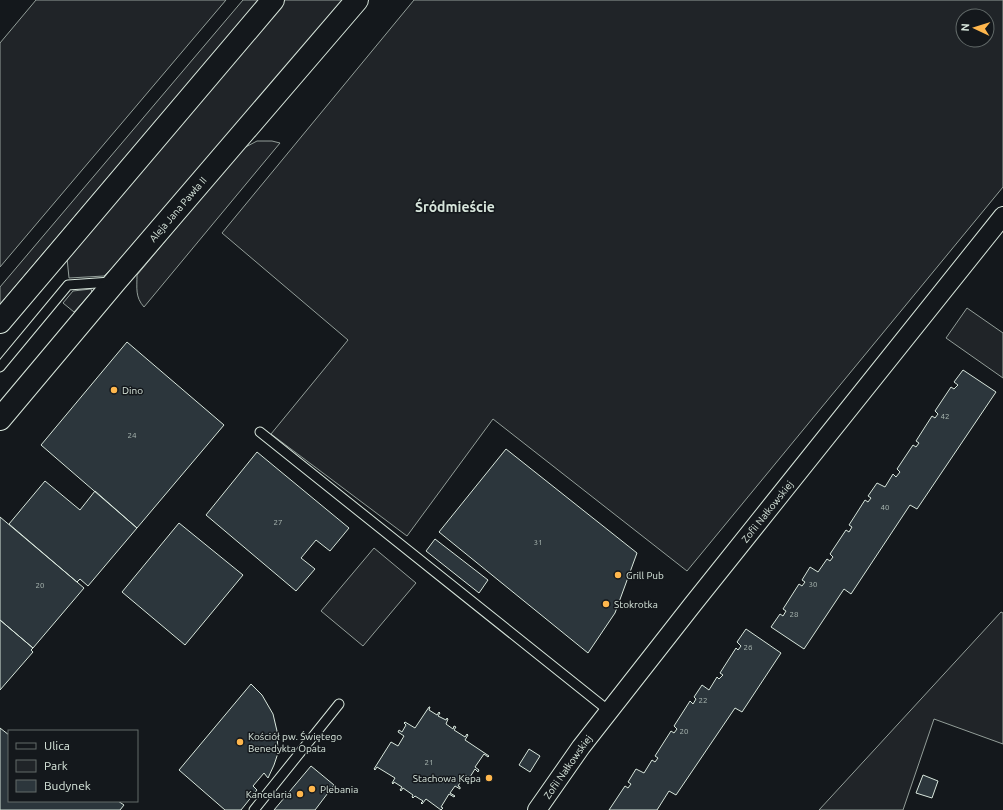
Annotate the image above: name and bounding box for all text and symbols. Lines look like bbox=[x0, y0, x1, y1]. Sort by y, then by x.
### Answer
north arrow bbox=[955, 8, 995, 48]
text: N bbox=[959, 23, 971, 32]
street label: Aleja Jana Pawła II bbox=[147, 174, 208, 244]
district label: Śródmieście bbox=[415, 198, 495, 215]
marker: Dino bbox=[109, 385, 119, 395]
place label: Dino bbox=[122, 385, 143, 396]
house number: 42 bbox=[940, 412, 950, 421]
house number: 24 bbox=[127, 431, 137, 440]
street label: Zofii Nałkowskiej bbox=[739, 478, 795, 544]
house number: 40 bbox=[880, 503, 890, 512]
house number: 27 bbox=[273, 518, 283, 527]
house number: 31 bbox=[533, 538, 543, 547]
marker: Grill Pub bbox=[613, 570, 623, 580]
place label: Grill Pub bbox=[626, 570, 664, 581]
house number: 30 bbox=[808, 580, 818, 589]
house number: 20 bbox=[35, 581, 45, 590]
marker: Stokrotka bbox=[601, 599, 611, 609]
place label: Stokrotka bbox=[614, 599, 658, 610]
house number: 28 bbox=[789, 610, 799, 619]
house number: 26 bbox=[743, 643, 753, 652]
house number: 22 bbox=[698, 696, 708, 705]
house number: 20 bbox=[679, 727, 689, 736]
legend bbox=[8, 730, 138, 802]
place label: Kościół pw. Świętego Benedykta Opata bbox=[248, 730, 342, 754]
street label: Zofii Nałkowskiej bbox=[541, 733, 594, 801]
marker: Kościół pw. Świętego Benedykta Opata bbox=[235, 737, 245, 747]
text: Ulica bbox=[44, 739, 70, 752]
house number: 21 bbox=[424, 758, 434, 767]
text: Park bbox=[44, 759, 68, 772]
place label: Stachowa Kępa bbox=[413, 773, 481, 784]
marker: Stachowa Kępa bbox=[484, 773, 494, 783]
text: Budynek bbox=[44, 779, 91, 792]
marker: Plebania bbox=[307, 784, 317, 794]
place label: Plebania bbox=[320, 784, 358, 795]
place label: Kancelaria bbox=[246, 789, 292, 800]
marker: Kancelaria bbox=[295, 789, 305, 799]

